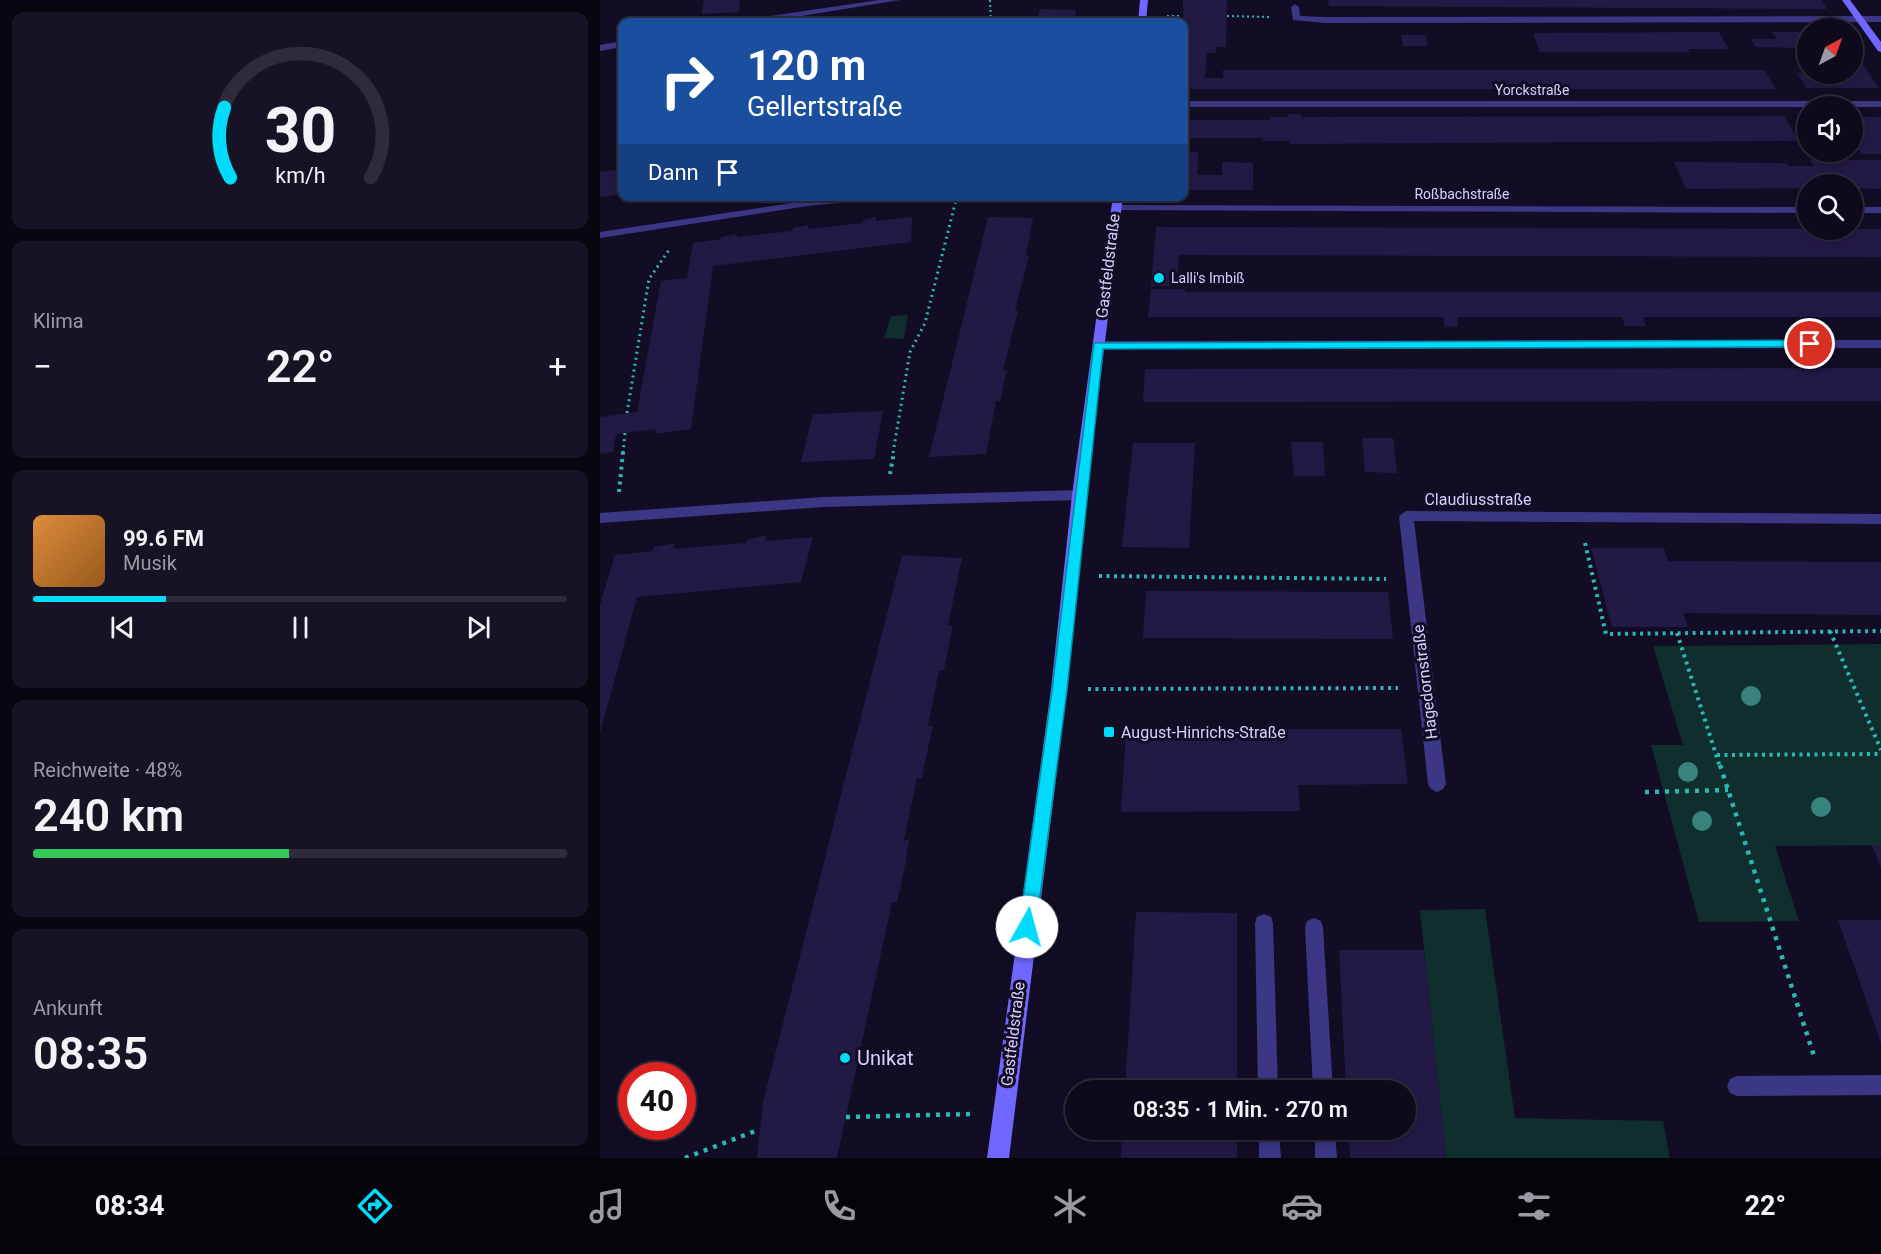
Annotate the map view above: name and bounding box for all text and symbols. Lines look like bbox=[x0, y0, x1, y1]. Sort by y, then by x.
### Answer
north arrow bbox=[1797, 18, 1863, 84]
map controls bbox=[1797, 18, 1863, 240]
text: 120 m bbox=[747, 41, 866, 90]
icon: right bbox=[648, 42, 726, 120]
street label: Yorckstraße bbox=[1495, 82, 1569, 98]
text: Gellertstraße bbox=[747, 91, 902, 123]
text: 30 bbox=[264, 94, 336, 167]
button: sound bbox=[1797, 96, 1863, 162]
icon: arrive bbox=[711, 156, 744, 189]
text: Dann bbox=[648, 160, 699, 185]
text: km/h bbox=[275, 163, 325, 188]
button: search bbox=[1797, 174, 1863, 240]
street label: Roßbachstraße bbox=[1414, 186, 1510, 202]
street label: Gastfeldstraße bbox=[1092, 213, 1124, 319]
place label: Lalli's Imbiß bbox=[1171, 270, 1245, 286]
marker: Lalli's Imbiß bbox=[1152, 271, 1166, 285]
text: Klima bbox=[33, 309, 84, 333]
pin bbox=[1784, 318, 1835, 369]
icon: arrive bbox=[1793, 327, 1826, 360]
text: 22° bbox=[266, 340, 334, 393]
text: − bbox=[33, 347, 52, 386]
text: + bbox=[548, 347, 567, 386]
street label: Claudiusstraße bbox=[1424, 490, 1532, 509]
text: 99.6 FM bbox=[123, 526, 204, 551]
text: Musik bbox=[123, 551, 177, 575]
icon: previous bbox=[106, 611, 139, 644]
icon: pause bbox=[284, 611, 317, 644]
icon: next bbox=[462, 611, 495, 644]
street label: Hagedornstraße bbox=[1409, 624, 1441, 740]
place label: August-Hinrichs-Straße bbox=[1121, 723, 1286, 742]
marker: August-Hinrichs-Straße bbox=[1102, 725, 1116, 739]
text: Reichweite · 48% bbox=[33, 758, 182, 782]
text: 240 km bbox=[33, 789, 184, 842]
position arrow bbox=[995, 895, 1059, 959]
street label: Gastfeldstraße bbox=[997, 981, 1029, 1087]
text: Ankunft bbox=[33, 996, 103, 1020]
text: 08:35 bbox=[33, 1027, 148, 1080]
place label: Unikat bbox=[857, 1046, 913, 1070]
marker: Unikat bbox=[838, 1051, 852, 1065]
speed limit sign: 40 bbox=[618, 1062, 696, 1140]
text: 08:35 · 1 Min. · 270 m bbox=[1133, 1097, 1348, 1122]
icon: directions bbox=[354, 1185, 396, 1227]
icon: music bbox=[586, 1185, 628, 1227]
icon: phone bbox=[818, 1185, 860, 1227]
icon: climate bbox=[1049, 1185, 1091, 1227]
icon: car bbox=[1281, 1185, 1323, 1227]
icon: filters bbox=[1513, 1185, 1555, 1227]
text: 08:34 bbox=[95, 1190, 164, 1222]
text: 22° bbox=[1745, 1190, 1786, 1222]

